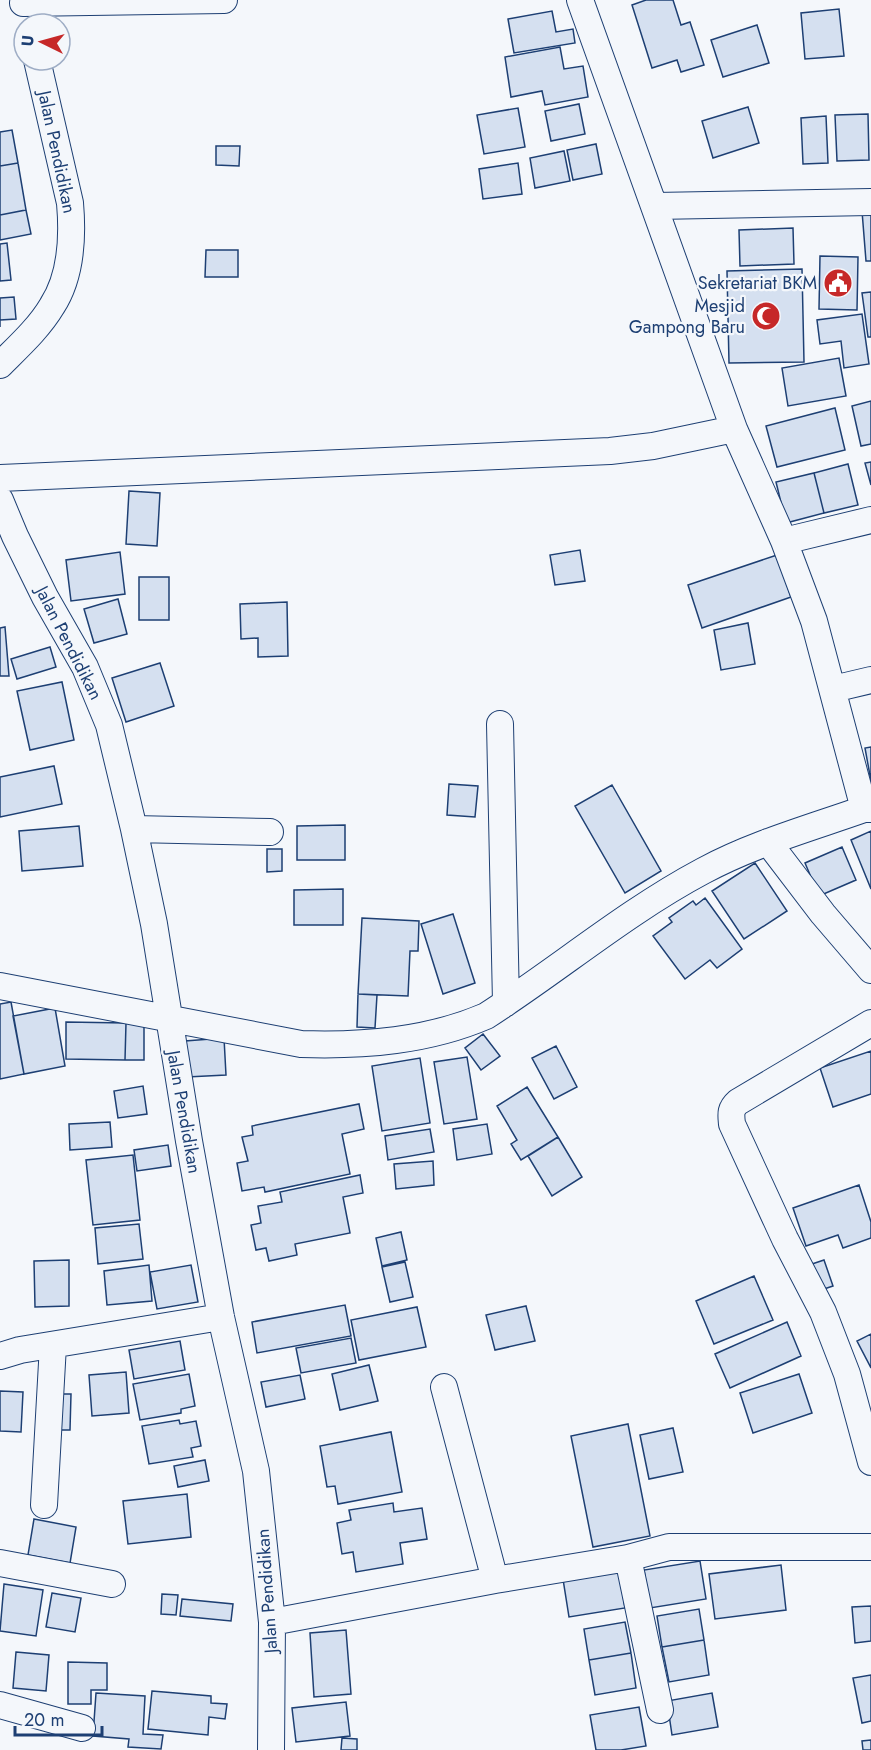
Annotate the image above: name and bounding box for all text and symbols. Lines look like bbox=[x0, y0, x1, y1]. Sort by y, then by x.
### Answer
north arrow bbox=[12, 12, 72, 72]
text: U bbox=[16, 34, 40, 47]
street label: Jalan Pendidikan bbox=[31, 86, 83, 216]
public building icon: Sekretariat BKM bbox=[822, 267, 854, 299]
place label: Sekretariat BKM bbox=[698, 270, 817, 296]
place label: Mesjid Gampong Baru bbox=[629, 293, 745, 340]
mosque icon: Mesjid Gampong Baru bbox=[750, 300, 782, 332]
street label: Jalan Pendidikan bbox=[28, 580, 109, 704]
street label: Jalan Pendidikan bbox=[160, 1046, 208, 1176]
street label: Jalan Pendidikan bbox=[250, 1528, 284, 1656]
scale bar bbox=[15, 1699, 102, 1737]
text: 20 m bbox=[24, 1707, 64, 1733]

